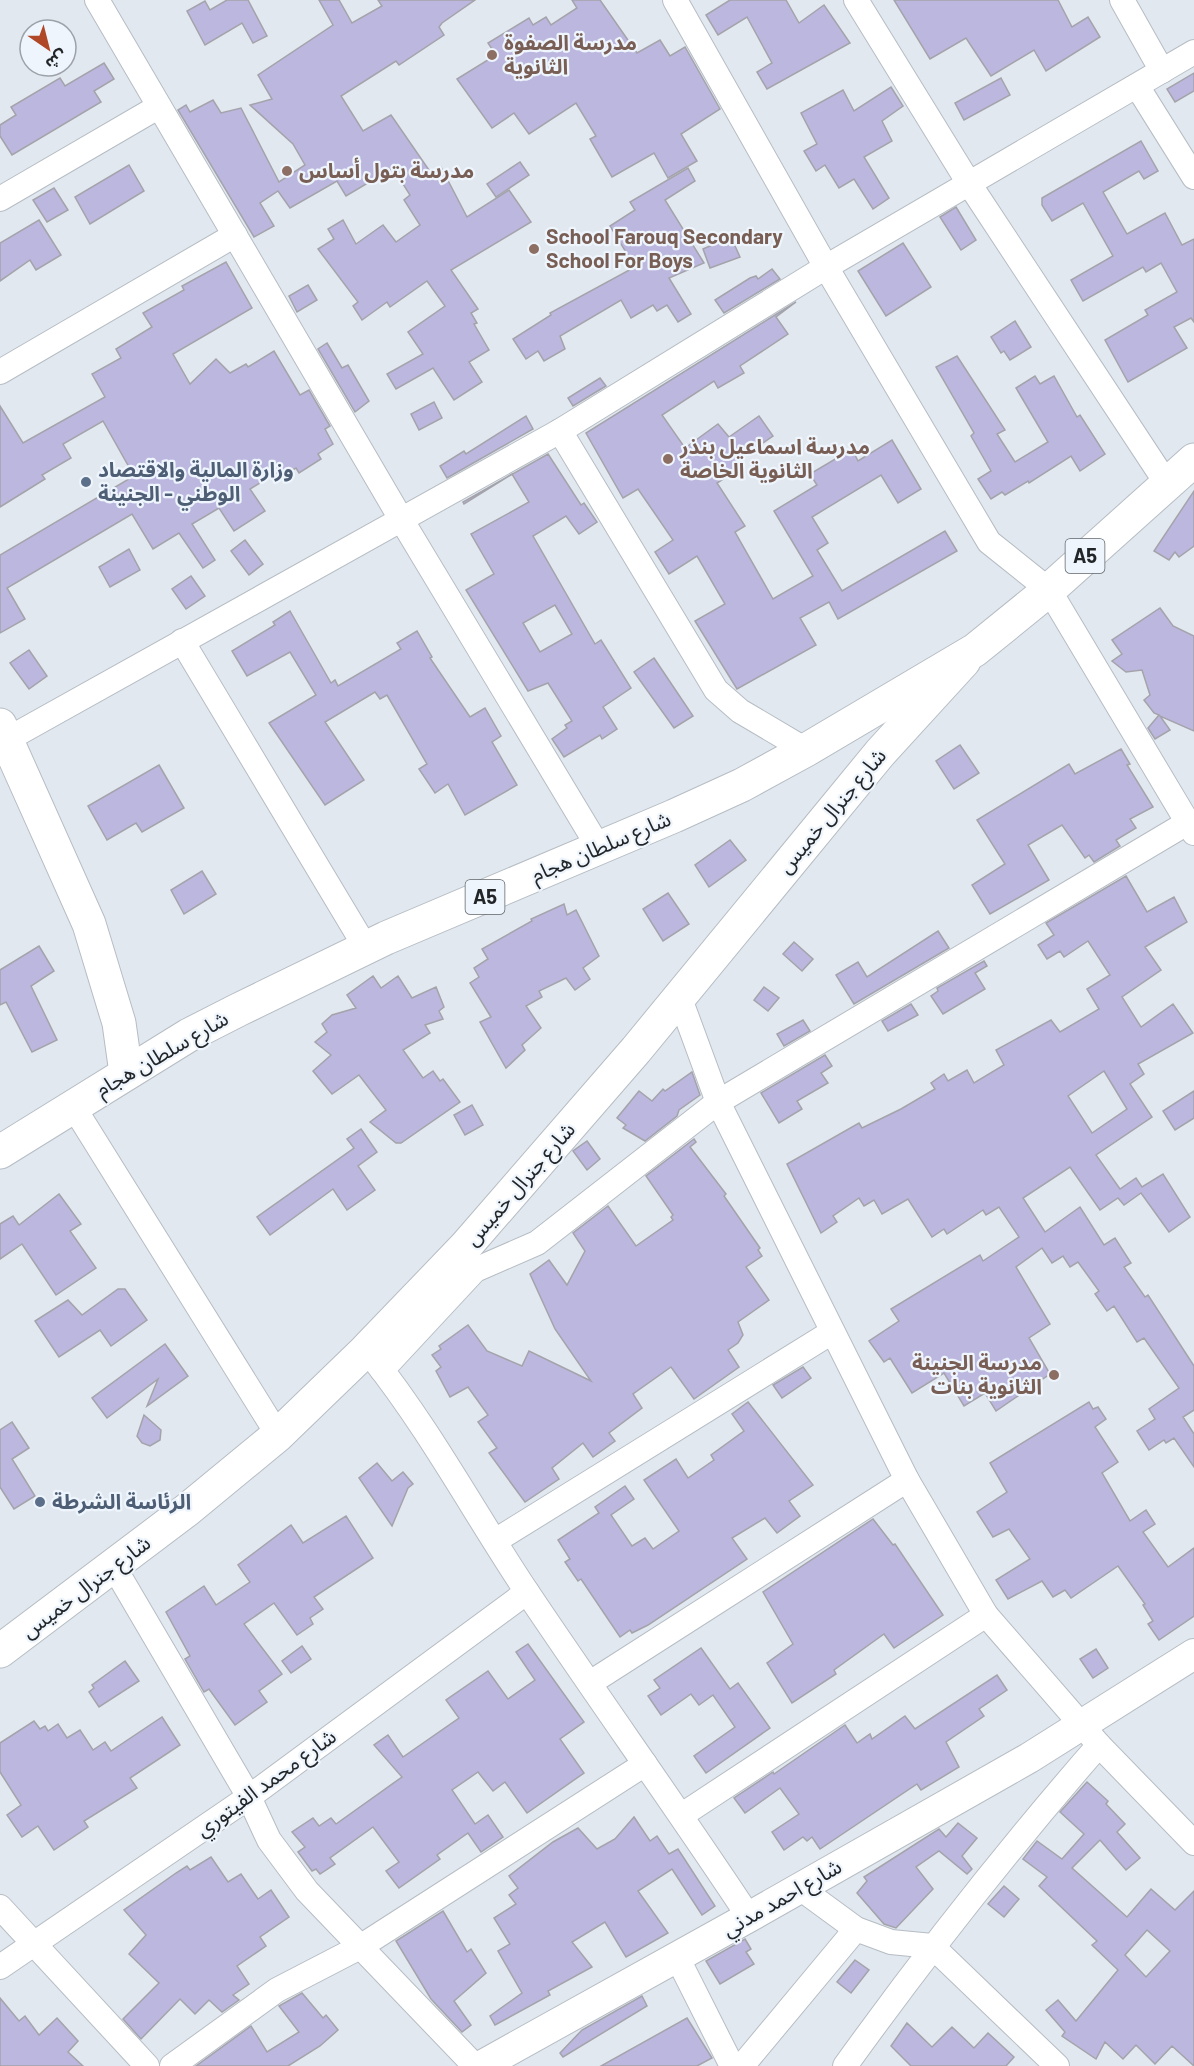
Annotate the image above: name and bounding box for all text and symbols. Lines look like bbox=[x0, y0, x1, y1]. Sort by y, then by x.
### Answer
north arrow bbox=[18, 18, 78, 78]
place label: مدرسة الصفوة الثانوية bbox=[504, 29, 637, 79]
text: ش bbox=[42, 46, 71, 75]
marker: مدرسة الصفوة الثانوية bbox=[485, 48, 499, 62]
place label: مدرسة بتول أساس bbox=[299, 157, 474, 183]
marker: مدرسة بتول أساس bbox=[280, 164, 294, 178]
place label: School Farouq Secondary School For Boys bbox=[546, 223, 783, 272]
marker: School Farouq Secondary School For Boys bbox=[527, 242, 541, 256]
place label: مدرسة اسماعيل بنذر الثانوية الخاصة bbox=[679, 433, 870, 483]
marker: مدرسة اسماعيل بنذر الثانوية الخاصة bbox=[661, 452, 675, 466]
place label: وزارة المالية والاقتصاد الوطني - الجنينة bbox=[98, 456, 294, 511]
marker: وزارة المالية والاقتصاد الوطني - الجنينة bbox=[79, 475, 93, 489]
road number: A5 bbox=[1066, 539, 1104, 573]
street label: شارع جنرال خميس bbox=[771, 743, 893, 880]
street label: شارع سلطان هجام bbox=[527, 805, 676, 891]
road number: A5 bbox=[466, 880, 504, 914]
street label: شارع سلطان هجام bbox=[90, 1005, 235, 1105]
street label: شارع جنرال خميس bbox=[458, 1116, 582, 1252]
place label: مدرسة الجنينة الثانوية بنات bbox=[912, 1349, 1042, 1399]
marker: مدرسة الجنينة الثانوية بنات bbox=[1047, 1368, 1061, 1382]
place label: الرئاسة الشرطة bbox=[52, 1488, 191, 1514]
marker: الرئاسة الشرطة bbox=[33, 1495, 47, 1509]
street label: شارع جنرال خميس bbox=[16, 1529, 157, 1646]
street label: شارع محمد الفيتوري bbox=[190, 1723, 343, 1845]
street label: شارع احمد مدني bbox=[717, 1853, 848, 1945]

